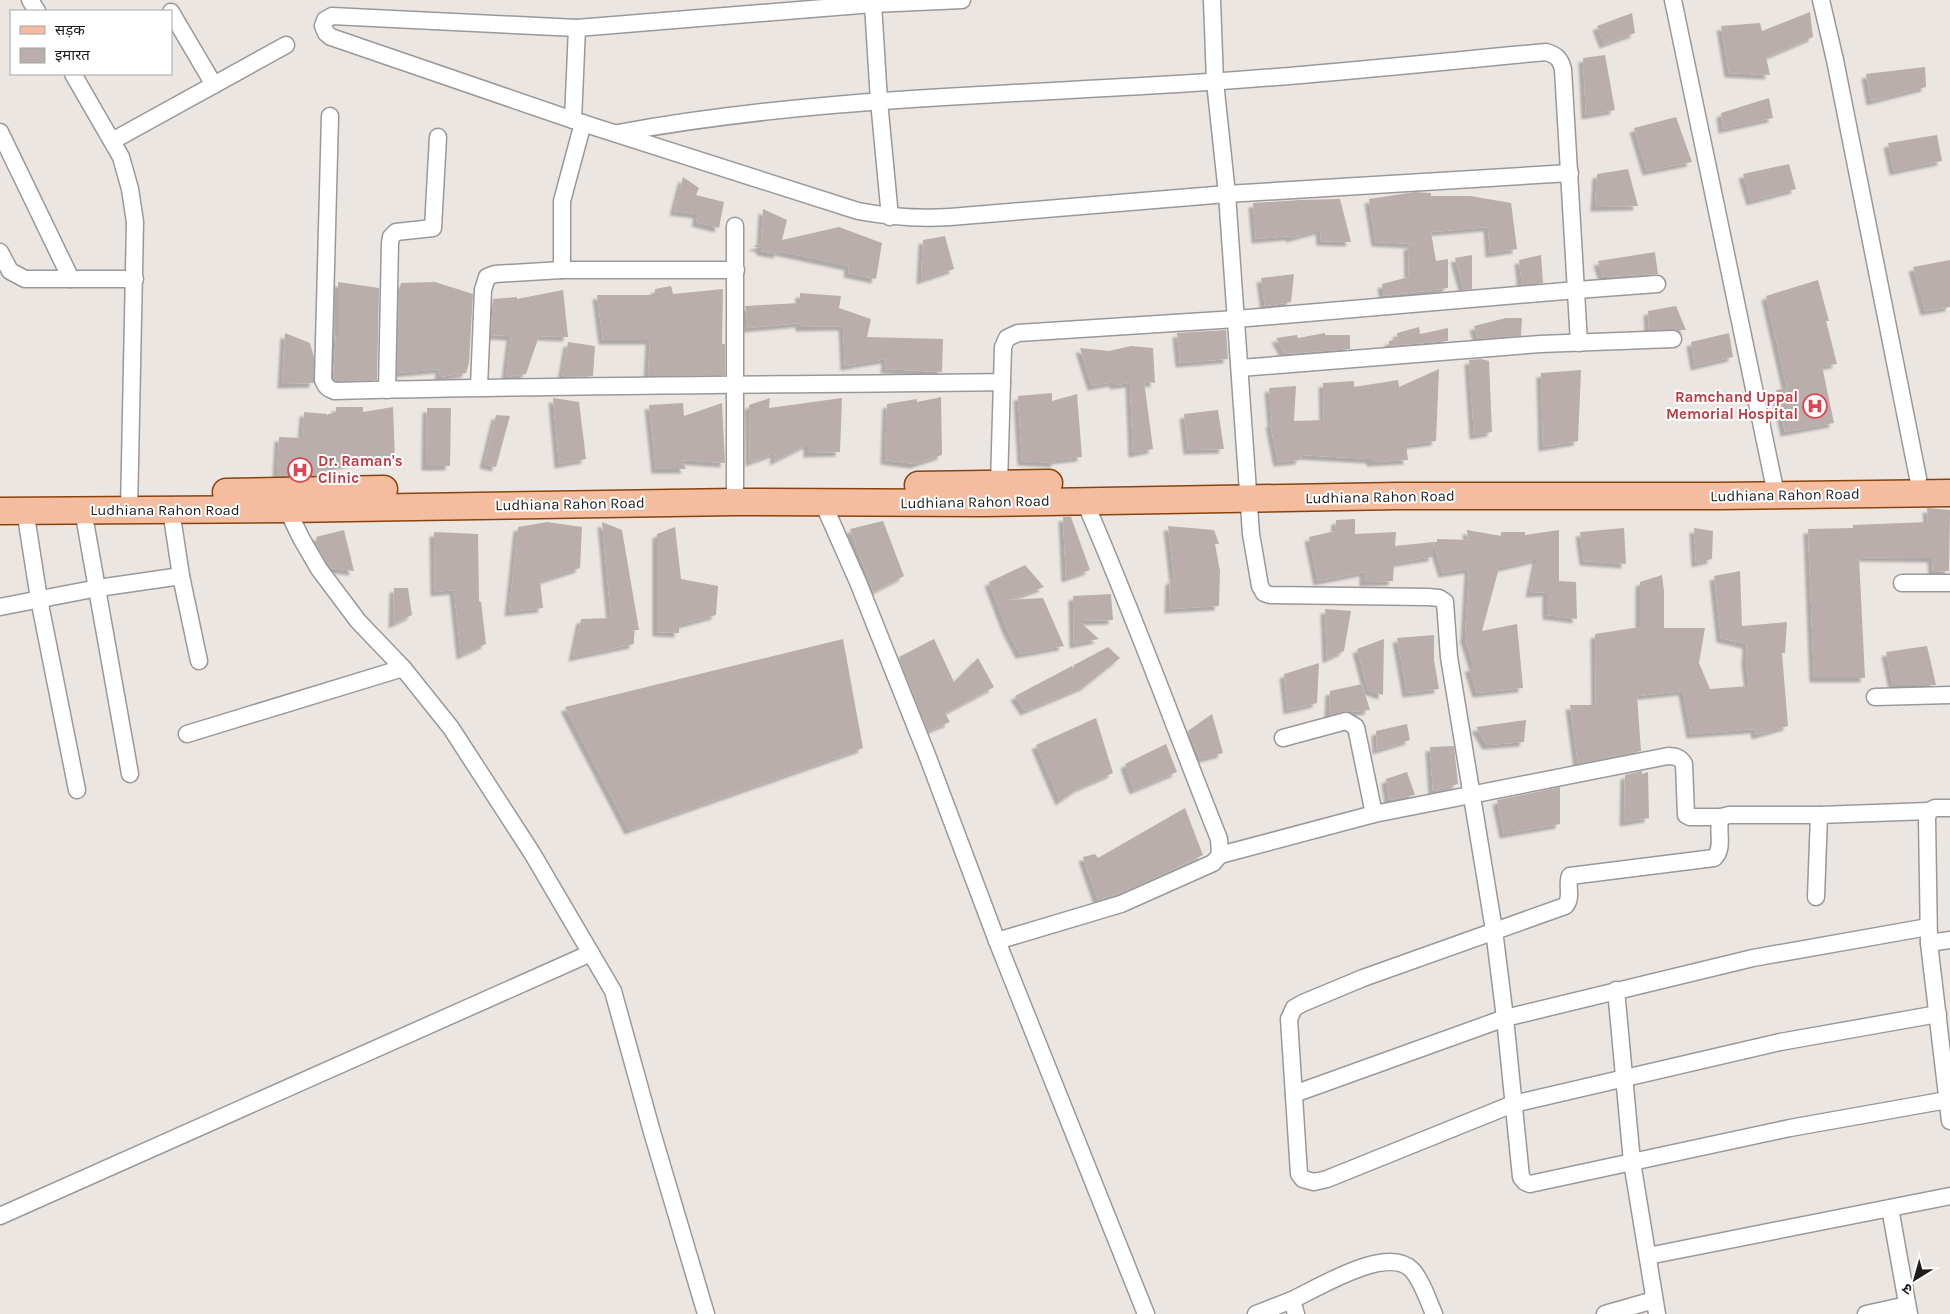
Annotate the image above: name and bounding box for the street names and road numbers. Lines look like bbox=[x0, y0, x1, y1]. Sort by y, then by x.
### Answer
street label: Ludhiana Rahon Road bbox=[1710, 485, 1860, 505]
street label: Ludhiana Rahon Road bbox=[1305, 487, 1455, 507]
street label: Ludhiana Rahon Road bbox=[900, 492, 1050, 512]
street label: Ludhiana Rahon Road bbox=[495, 494, 645, 514]
street label: Ludhiana Rahon Road bbox=[90, 501, 240, 519]

